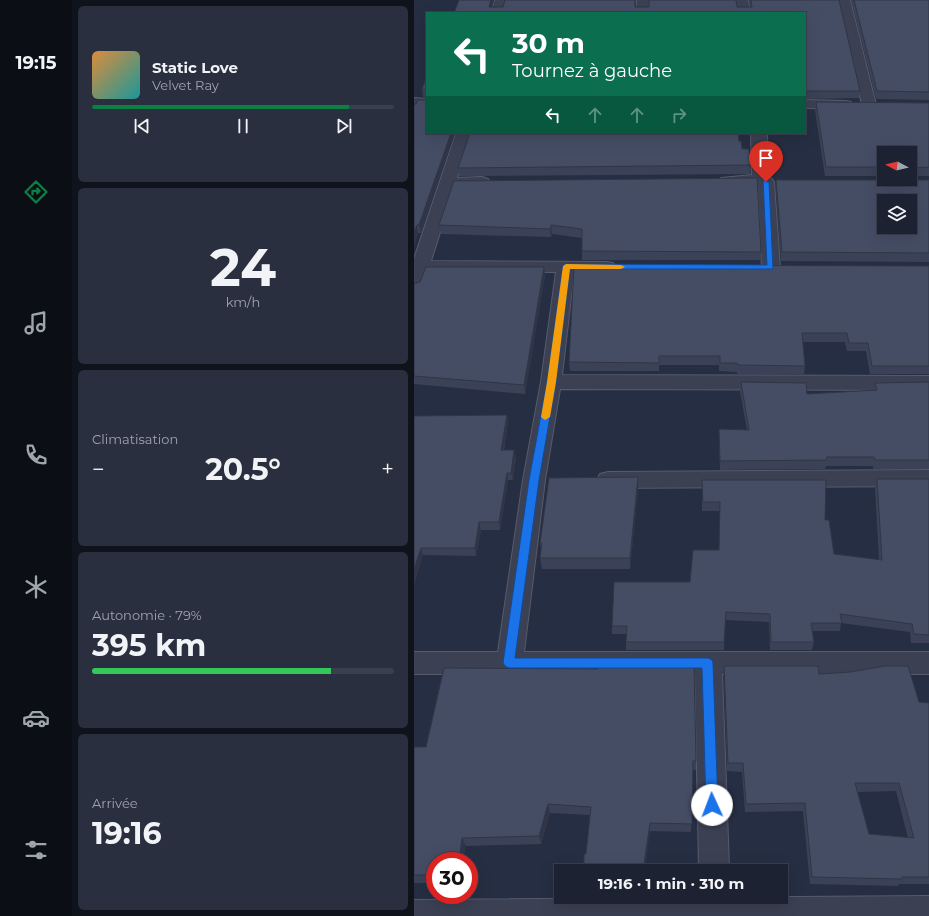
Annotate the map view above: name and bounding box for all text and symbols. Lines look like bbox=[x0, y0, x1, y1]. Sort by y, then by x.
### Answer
text: 30 m bbox=[512, 26, 585, 60]
icon: left bbox=[446, 28, 498, 80]
text: 19:15 bbox=[15, 52, 57, 74]
text: Static Love bbox=[152, 58, 238, 77]
text: Tournez à gauche bbox=[512, 60, 672, 82]
text: Velvet Ray bbox=[152, 77, 219, 93]
icon: left bbox=[542, 104, 564, 126]
icon: ahead bbox=[584, 104, 606, 126]
icon: ahead bbox=[626, 104, 648, 126]
icon: right bbox=[668, 104, 690, 126]
icon: previous bbox=[131, 115, 153, 137]
icon: pause bbox=[232, 115, 254, 137]
icon: next bbox=[333, 115, 355, 137]
pin bbox=[749, 141, 783, 182]
north arrow bbox=[877, 146, 917, 186]
map controls bbox=[877, 146, 917, 234]
icon: arrive bbox=[755, 147, 777, 169]
icon: directions bbox=[22, 178, 50, 206]
button: layers bbox=[877, 194, 917, 234]
text: 24 bbox=[210, 236, 276, 299]
text: km/h bbox=[226, 294, 260, 310]
icon: music bbox=[22, 309, 50, 337]
text: Climatisation bbox=[92, 431, 178, 447]
icon: phone bbox=[22, 441, 50, 469]
text: 20.5° bbox=[205, 451, 281, 488]
text: − bbox=[92, 456, 105, 483]
text: + bbox=[381, 456, 394, 483]
icon: climate bbox=[22, 573, 50, 601]
text: Autonomie · 79% bbox=[92, 607, 202, 623]
text: 395 km bbox=[92, 627, 206, 664]
icon: car bbox=[22, 704, 50, 732]
position arrow bbox=[691, 784, 733, 826]
text: Arrivée bbox=[92, 795, 138, 811]
text: 19:16 bbox=[92, 815, 162, 852]
icon: filters bbox=[22, 836, 50, 864]
speed limit sign: 30 bbox=[426, 852, 478, 904]
text: 19:16 · 1 min · 310 m bbox=[598, 874, 744, 893]

